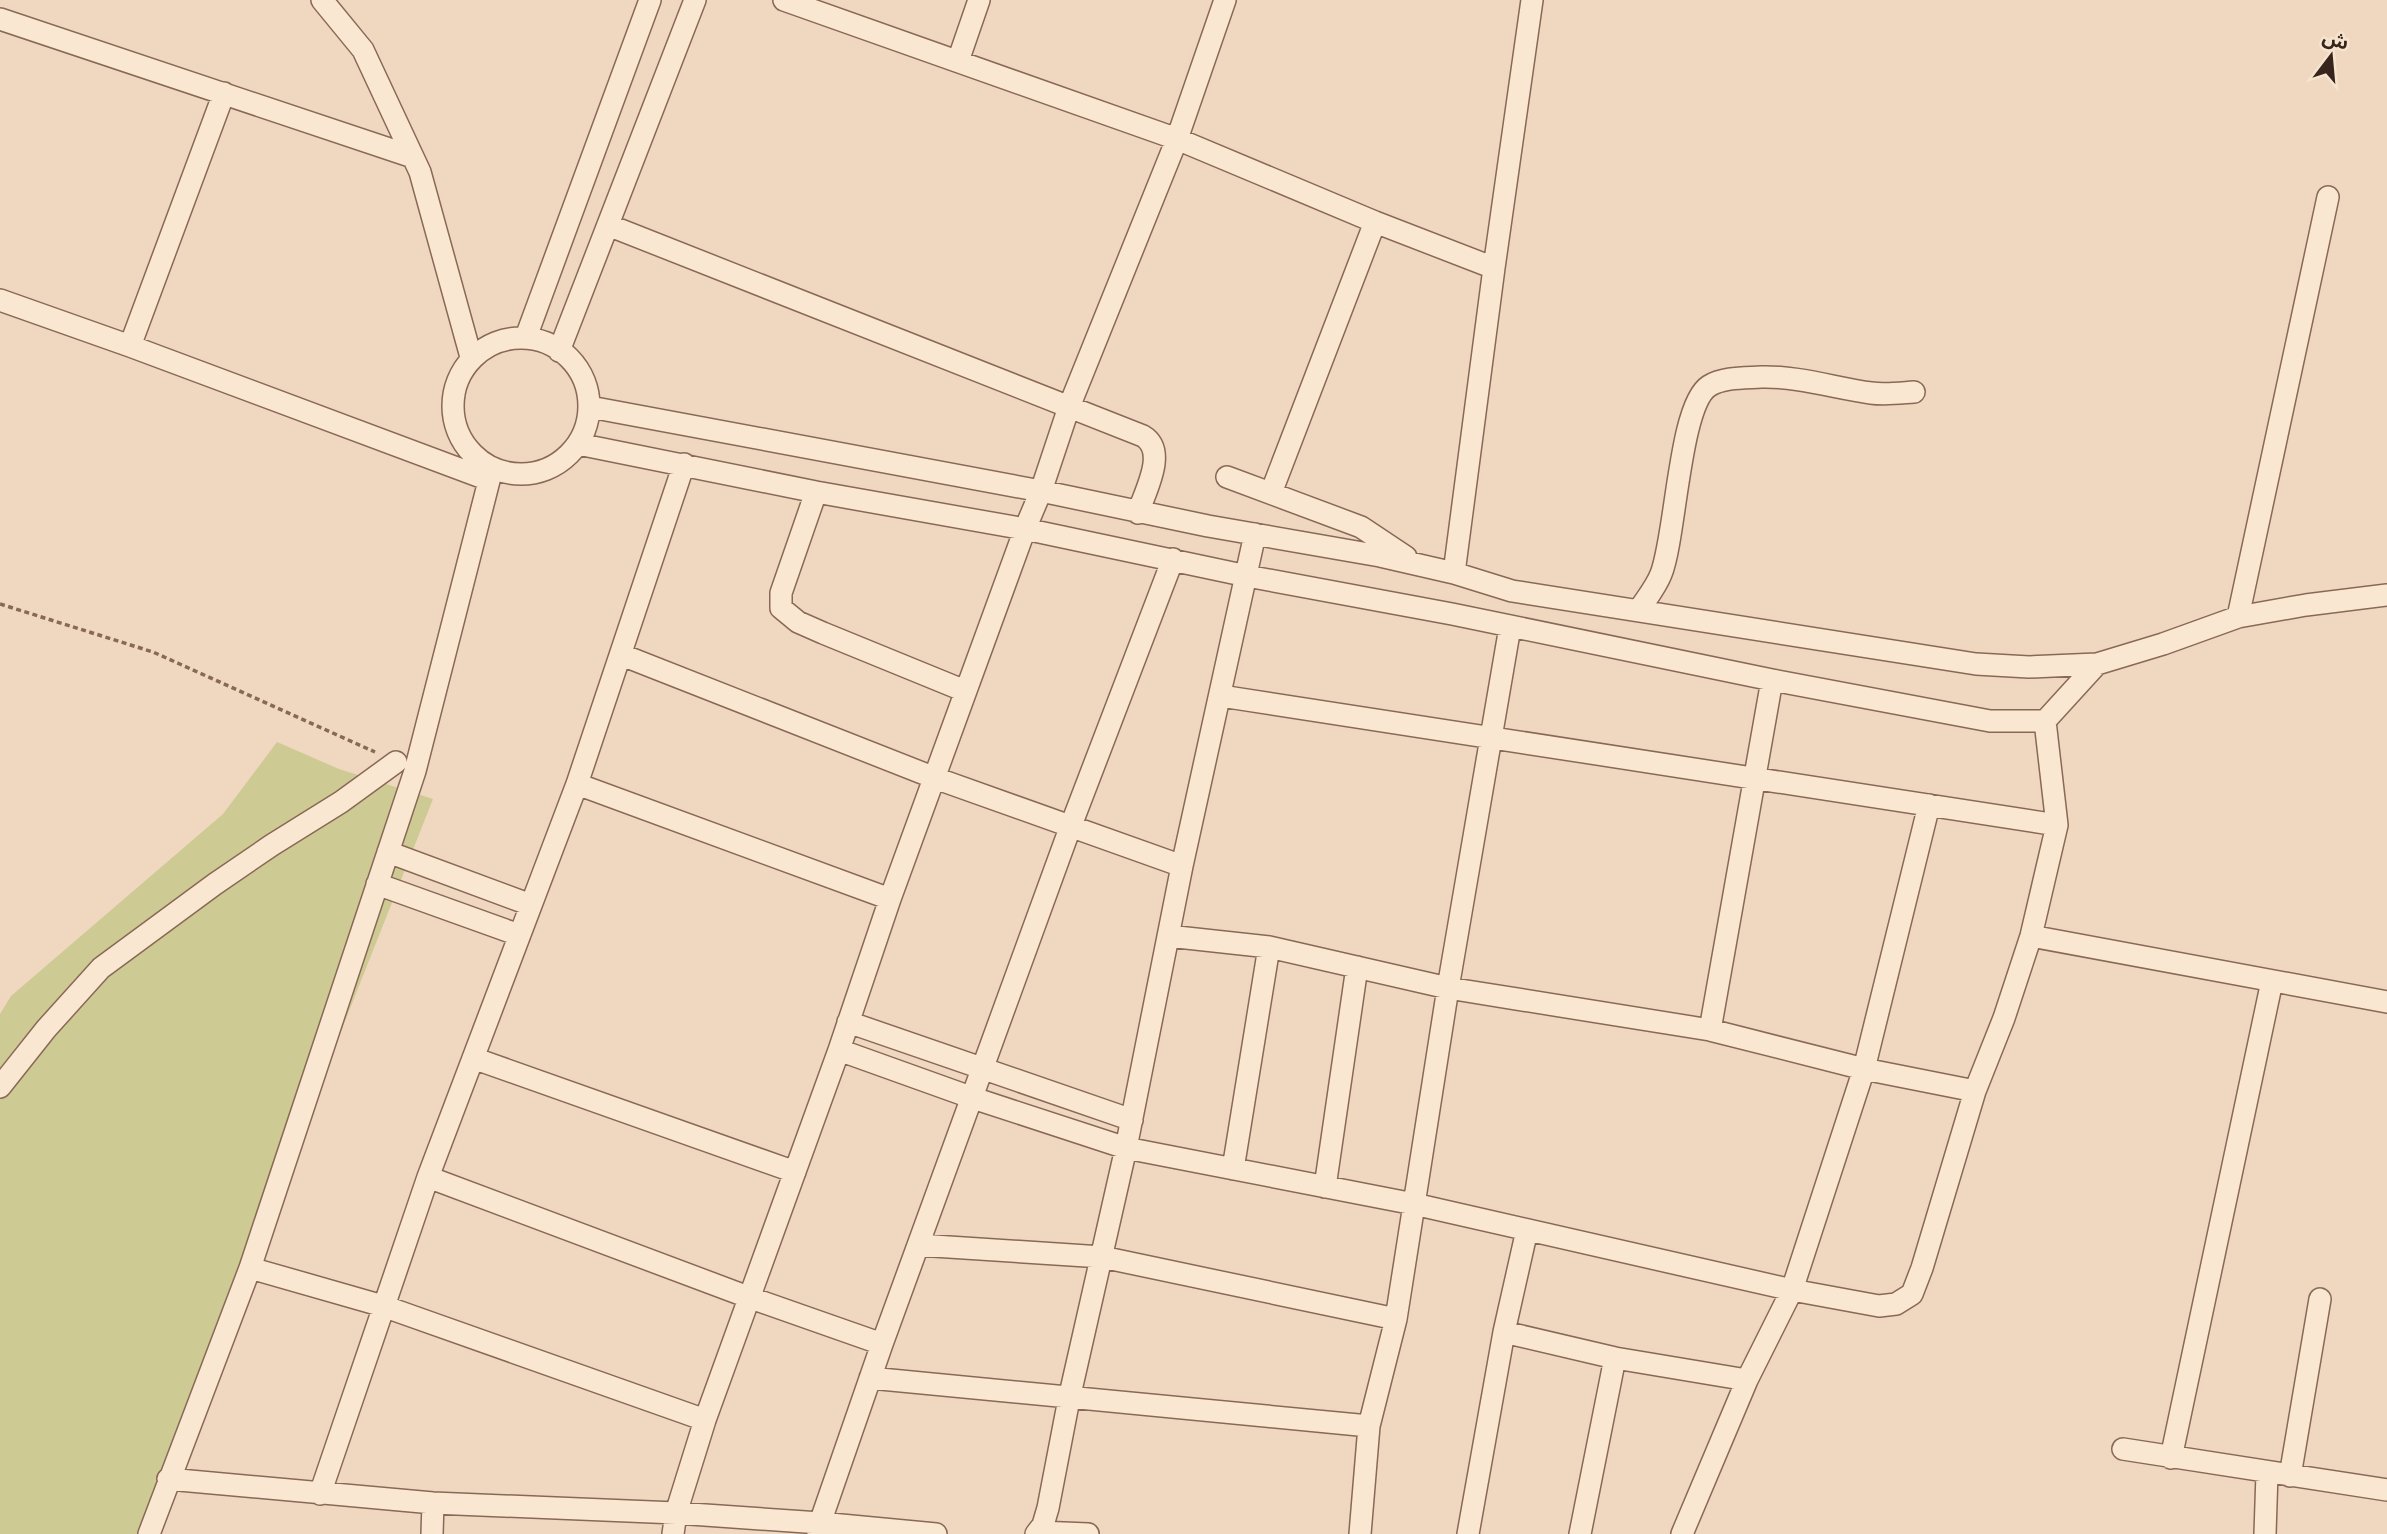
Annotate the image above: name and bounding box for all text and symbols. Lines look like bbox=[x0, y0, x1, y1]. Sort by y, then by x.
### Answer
north arrow bbox=[2296, 21, 2366, 91]
text: ش bbox=[2320, 24, 2352, 55]

